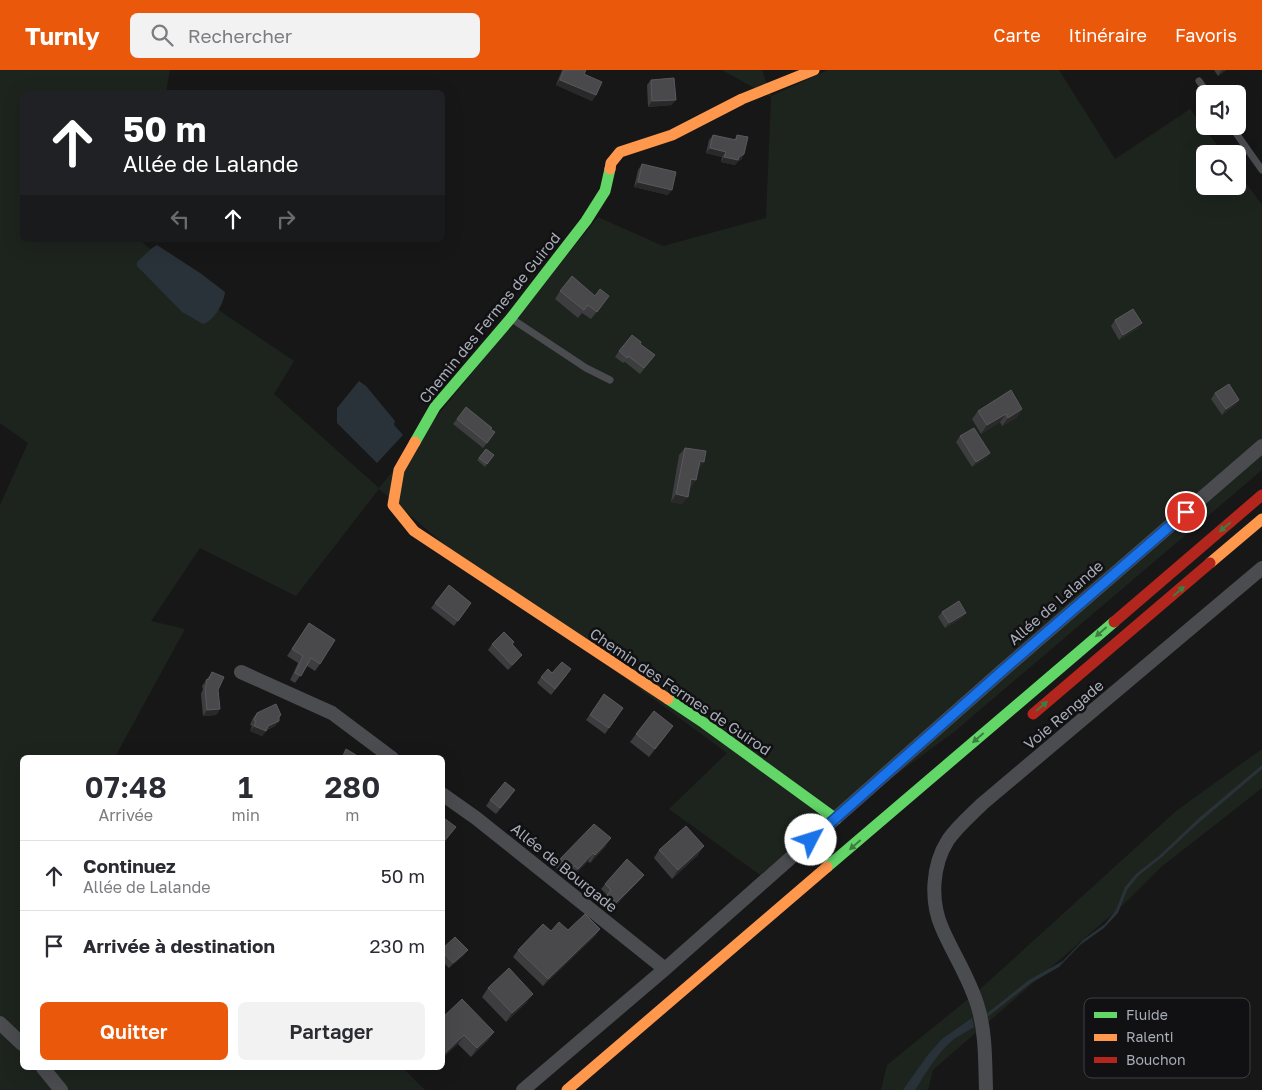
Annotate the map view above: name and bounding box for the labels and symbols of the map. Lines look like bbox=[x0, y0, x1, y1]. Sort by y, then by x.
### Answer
street label: Chemin des Fermes de Guirod bbox=[415, 228, 564, 406]
pin bbox=[1165, 491, 1207, 533]
one-way arrow bbox=[1218, 521, 1231, 532]
street label: Allée de Lalande bbox=[1004, 556, 1107, 648]
one-way arrow bbox=[1172, 585, 1185, 596]
street label: Chemin des Fermes de Guirod bbox=[587, 624, 774, 759]
one-way arrow bbox=[1095, 627, 1108, 638]
street label: Voie Rengade bbox=[1020, 676, 1107, 753]
one-way arrow bbox=[1035, 701, 1048, 712]
one-way arrow bbox=[972, 733, 985, 744]
position arrow bbox=[784, 813, 836, 865]
street label: Allée de Bourgade bbox=[508, 819, 622, 916]
one-way arrow bbox=[849, 839, 862, 850]
legend bbox=[1084, 998, 1250, 1078]
text: Fluide bbox=[1126, 1006, 1168, 1023]
text: Ralenti bbox=[1126, 1028, 1174, 1045]
text: Bouchon bbox=[1126, 1051, 1186, 1068]

